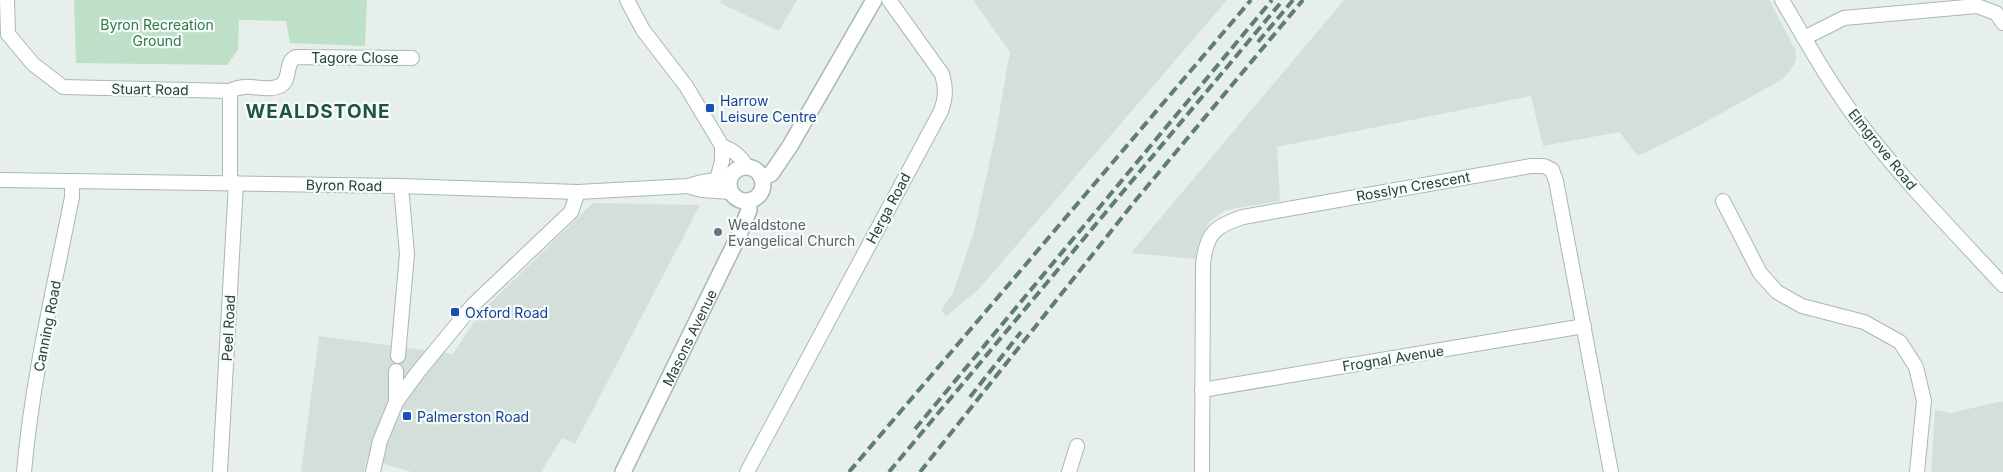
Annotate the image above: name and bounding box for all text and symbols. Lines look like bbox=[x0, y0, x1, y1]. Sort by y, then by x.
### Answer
park label: Byron Recreation Ground bbox=[100, 16, 214, 49]
street label: Tagore Close bbox=[311, 49, 399, 66]
street label: Stuart Road bbox=[111, 80, 189, 98]
place label: Harrow Leisure Centre bbox=[720, 92, 817, 125]
district label: WEALDSTONE bbox=[245, 100, 391, 123]
marker: Harrow Leisure Centre bbox=[704, 102, 716, 114]
street label: Elmgrove Road bbox=[1845, 105, 1921, 193]
street label: Rosslyn Crescent bbox=[1355, 168, 1472, 204]
street label: Herga Road bbox=[862, 170, 914, 246]
street label: Byron Road bbox=[306, 176, 382, 194]
place label: Wealdstone Evangelical Church bbox=[728, 216, 855, 249]
marker: Wealdstone Evangelical Church bbox=[712, 226, 724, 238]
street label: Canning Road bbox=[30, 279, 64, 373]
street label: Masons Avenue bbox=[658, 286, 720, 388]
street label: Peel Road bbox=[218, 294, 238, 362]
place label: Oxford Road bbox=[465, 304, 548, 321]
marker: Oxford Road bbox=[449, 306, 461, 318]
street label: Frognal Avenue bbox=[1341, 342, 1445, 374]
place label: Palmerston Road bbox=[417, 408, 529, 425]
marker: Palmerston Road bbox=[401, 410, 413, 422]

